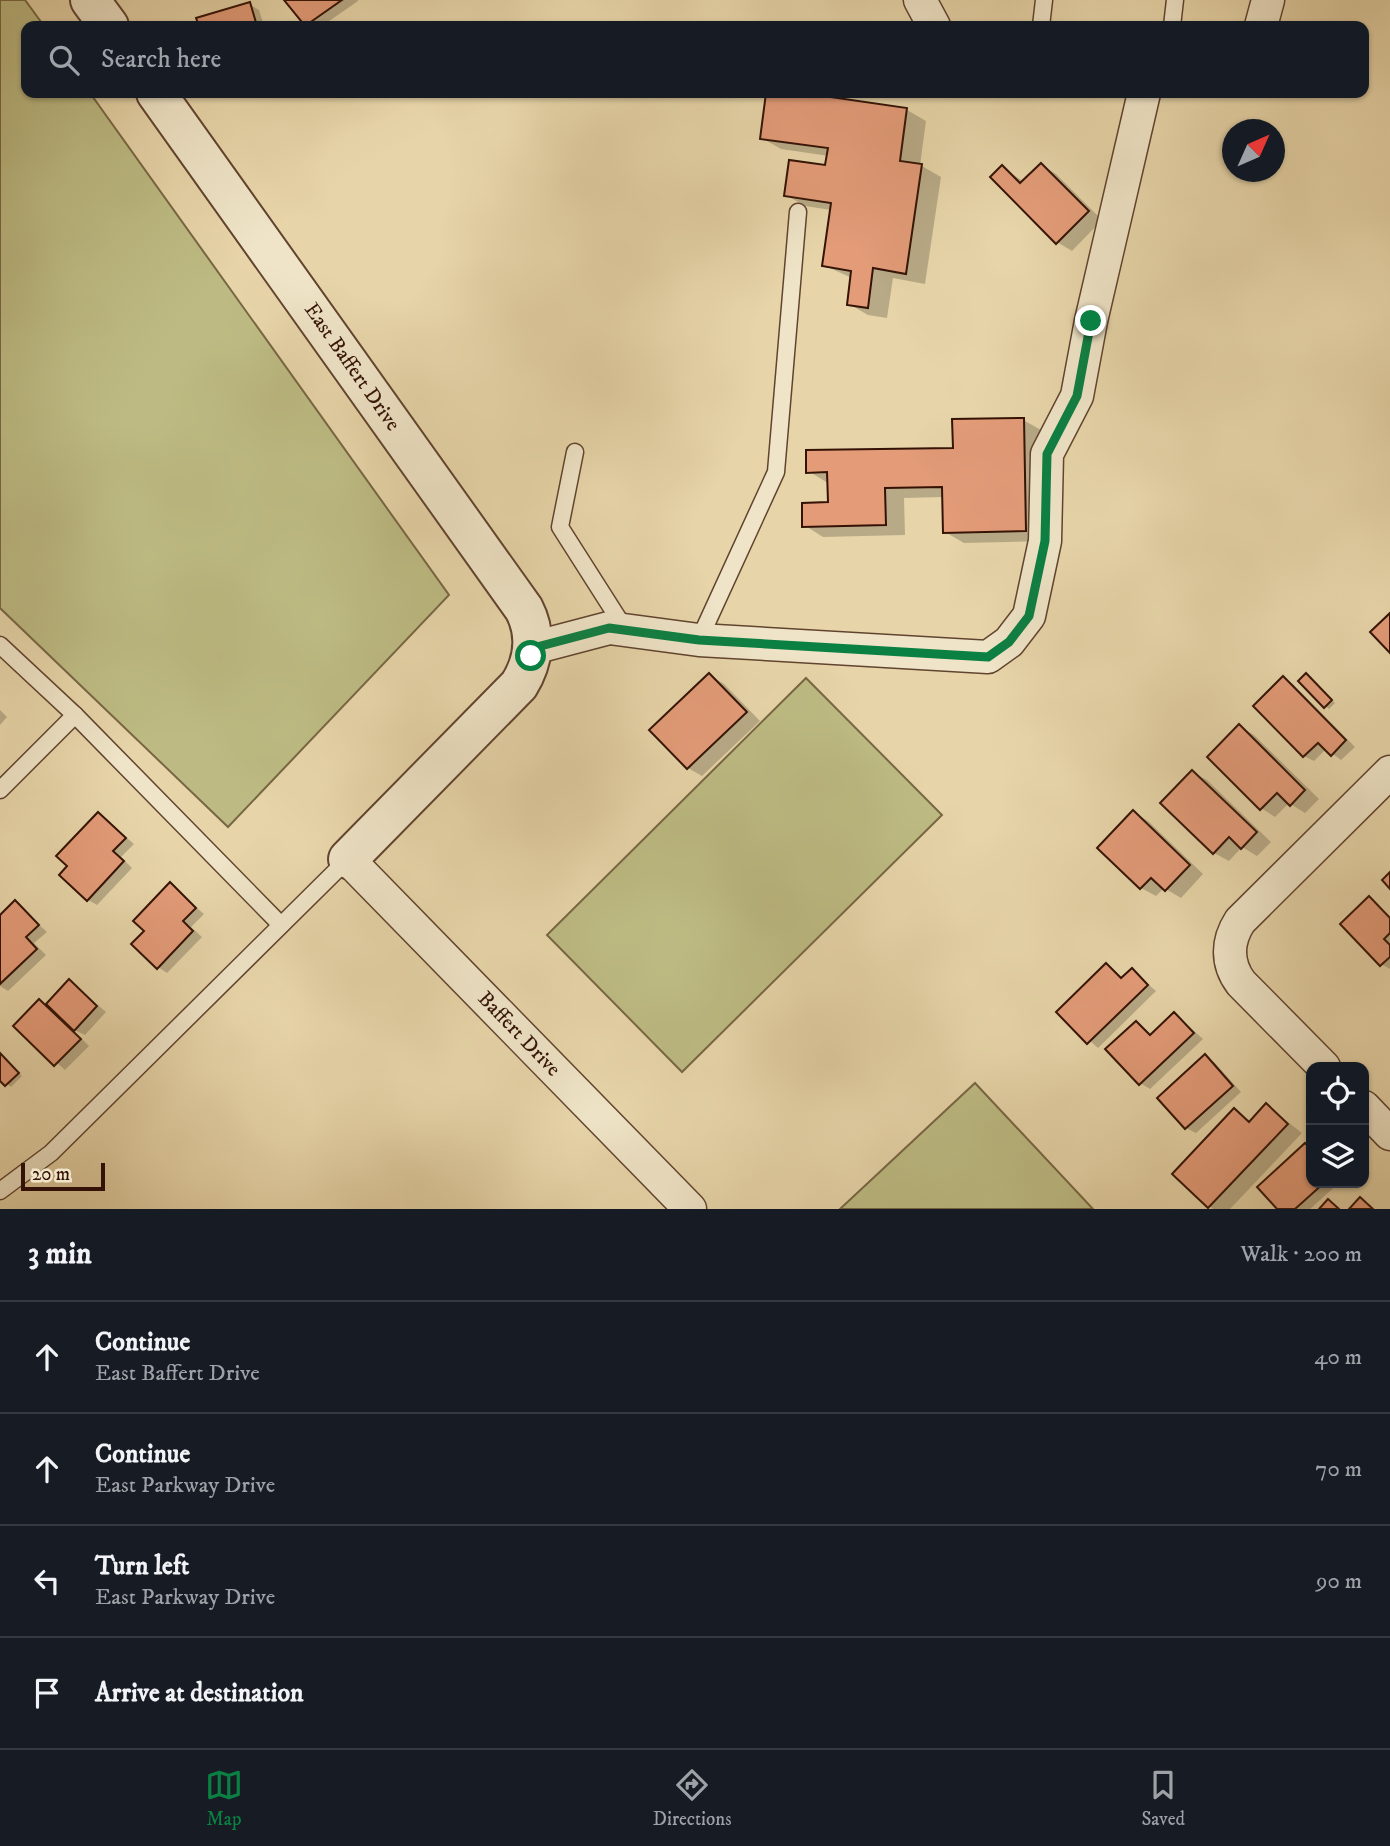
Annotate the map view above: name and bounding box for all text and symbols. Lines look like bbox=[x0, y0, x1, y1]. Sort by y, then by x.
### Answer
search box bbox=[21, 21, 1369, 98]
icon: search bbox=[45, 41, 83, 79]
text: Search here bbox=[101, 43, 221, 76]
north arrow bbox=[1222, 119, 1285, 182]
street label: East Baffert Drive bbox=[298, 298, 406, 436]
route end bbox=[1075, 305, 1106, 336]
route start bbox=[515, 640, 546, 671]
street label: Baffert Drive bbox=[472, 986, 566, 1082]
map controls bbox=[1306, 1062, 1369, 1188]
button: locate bbox=[1306, 1062, 1369, 1125]
button: layers bbox=[1306, 1125, 1369, 1188]
scale bar bbox=[21, 1160, 105, 1192]
text: 20 m bbox=[32, 1163, 70, 1186]
text: 3 min bbox=[28, 1236, 92, 1273]
text: Walk · 200 m bbox=[1241, 1240, 1362, 1269]
text: Continue bbox=[95, 1326, 190, 1359]
icon: ahead bbox=[28, 1338, 66, 1376]
text: 40 m bbox=[1314, 1343, 1362, 1372]
text: East Baffert Drive bbox=[95, 1359, 260, 1388]
text: Continue bbox=[95, 1438, 190, 1471]
icon: ahead bbox=[28, 1450, 66, 1488]
text: 70 m bbox=[1315, 1455, 1362, 1484]
text: East Parkway Drive bbox=[95, 1471, 275, 1500]
text: Turn left bbox=[95, 1550, 189, 1583]
icon: left bbox=[28, 1562, 66, 1600]
text: 90 m bbox=[1316, 1567, 1362, 1596]
text: East Parkway Drive bbox=[95, 1583, 275, 1612]
icon: arrive bbox=[28, 1674, 66, 1712]
text: Arrive at destination bbox=[95, 1677, 304, 1710]
tab: Map bbox=[205, 1766, 243, 1831]
tab: Directions bbox=[653, 1766, 732, 1831]
tab: Saved bbox=[1141, 1766, 1185, 1831]

